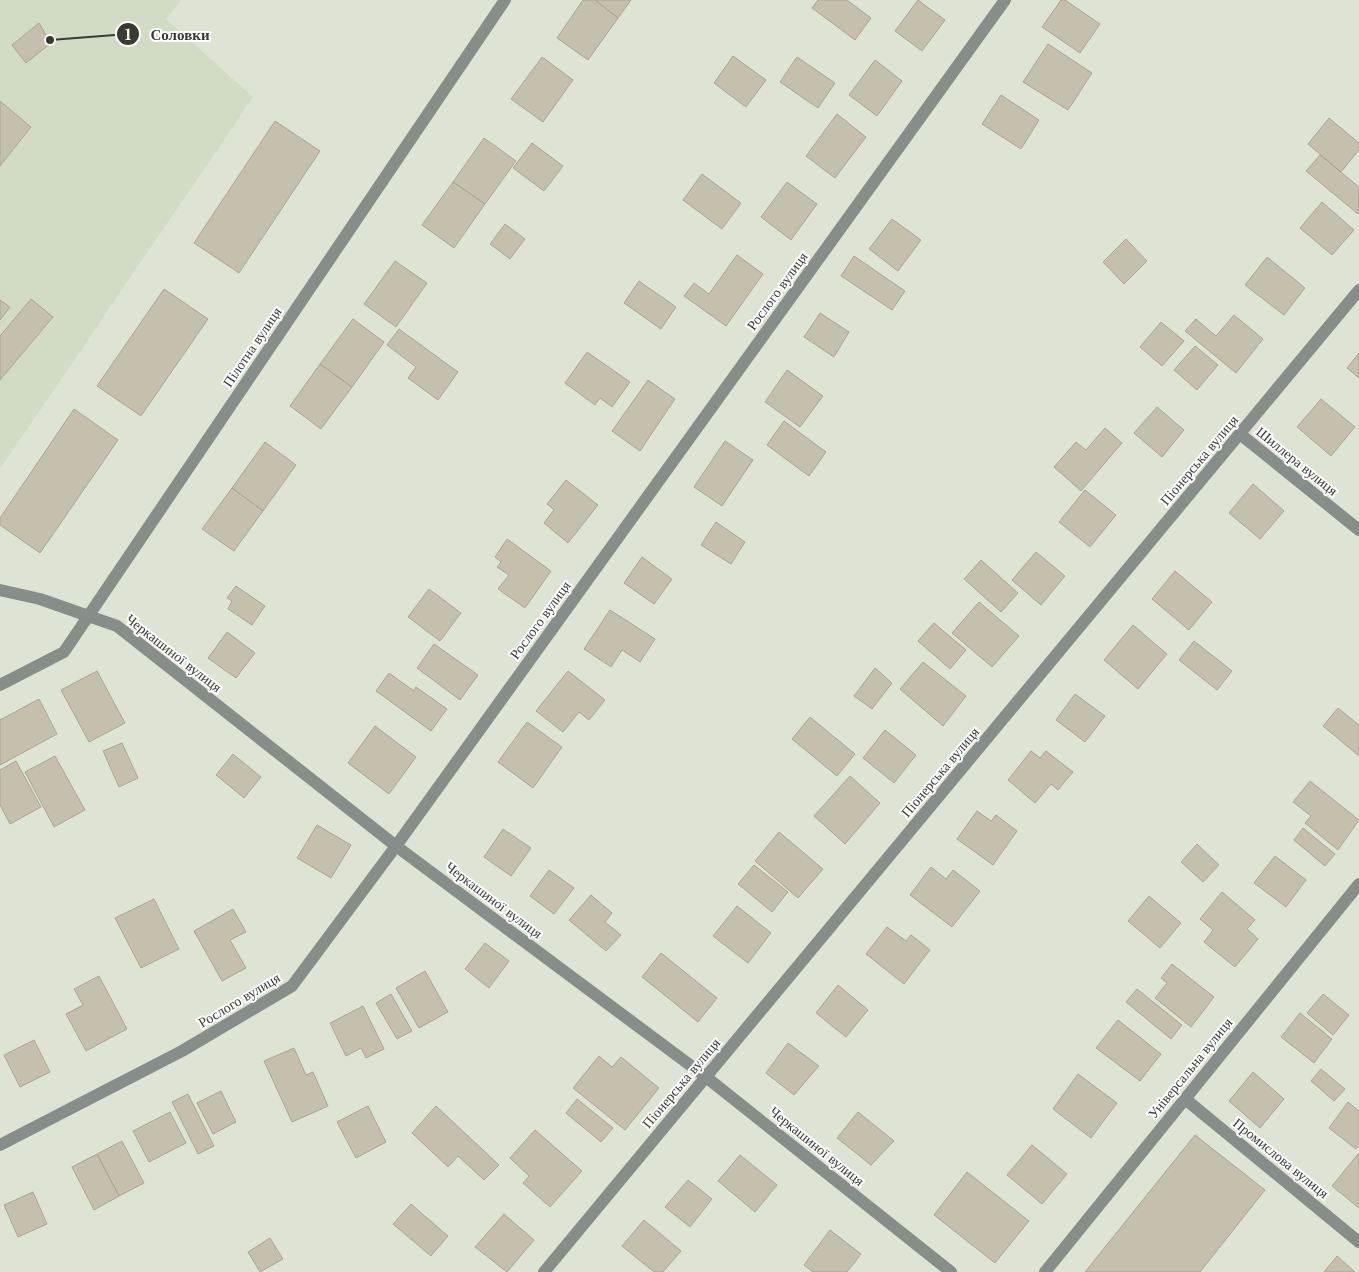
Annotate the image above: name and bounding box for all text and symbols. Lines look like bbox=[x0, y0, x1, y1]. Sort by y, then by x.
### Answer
callout: Соловки bbox=[116, 19, 220, 49]
text: 1 bbox=[125, 25, 132, 44]
text: Соловки bbox=[150, 25, 210, 44]
street label: Рослого вулиця bbox=[743, 248, 812, 334]
street label: Пілотна вулиця bbox=[219, 303, 286, 390]
street label: Піонерська вулиця bbox=[1156, 411, 1242, 509]
street label: Шиллера вулиця bbox=[1252, 423, 1342, 500]
street label: Рослого вулиця bbox=[506, 577, 575, 663]
street label: Черкашиної вулиця bbox=[122, 610, 226, 696]
street label: Піонерська вулиця bbox=[897, 723, 983, 821]
street label: Черкашиної вулиця bbox=[442, 858, 546, 943]
street label: Рослого вулиця bbox=[195, 968, 284, 1031]
street label: Універсальна вулиця bbox=[1144, 1014, 1237, 1122]
street label: Піонерська вулиця bbox=[638, 1034, 724, 1132]
street label: Черкашиної вулиця bbox=[766, 1102, 868, 1190]
street label: Промислова вулиця bbox=[1229, 1114, 1333, 1202]

